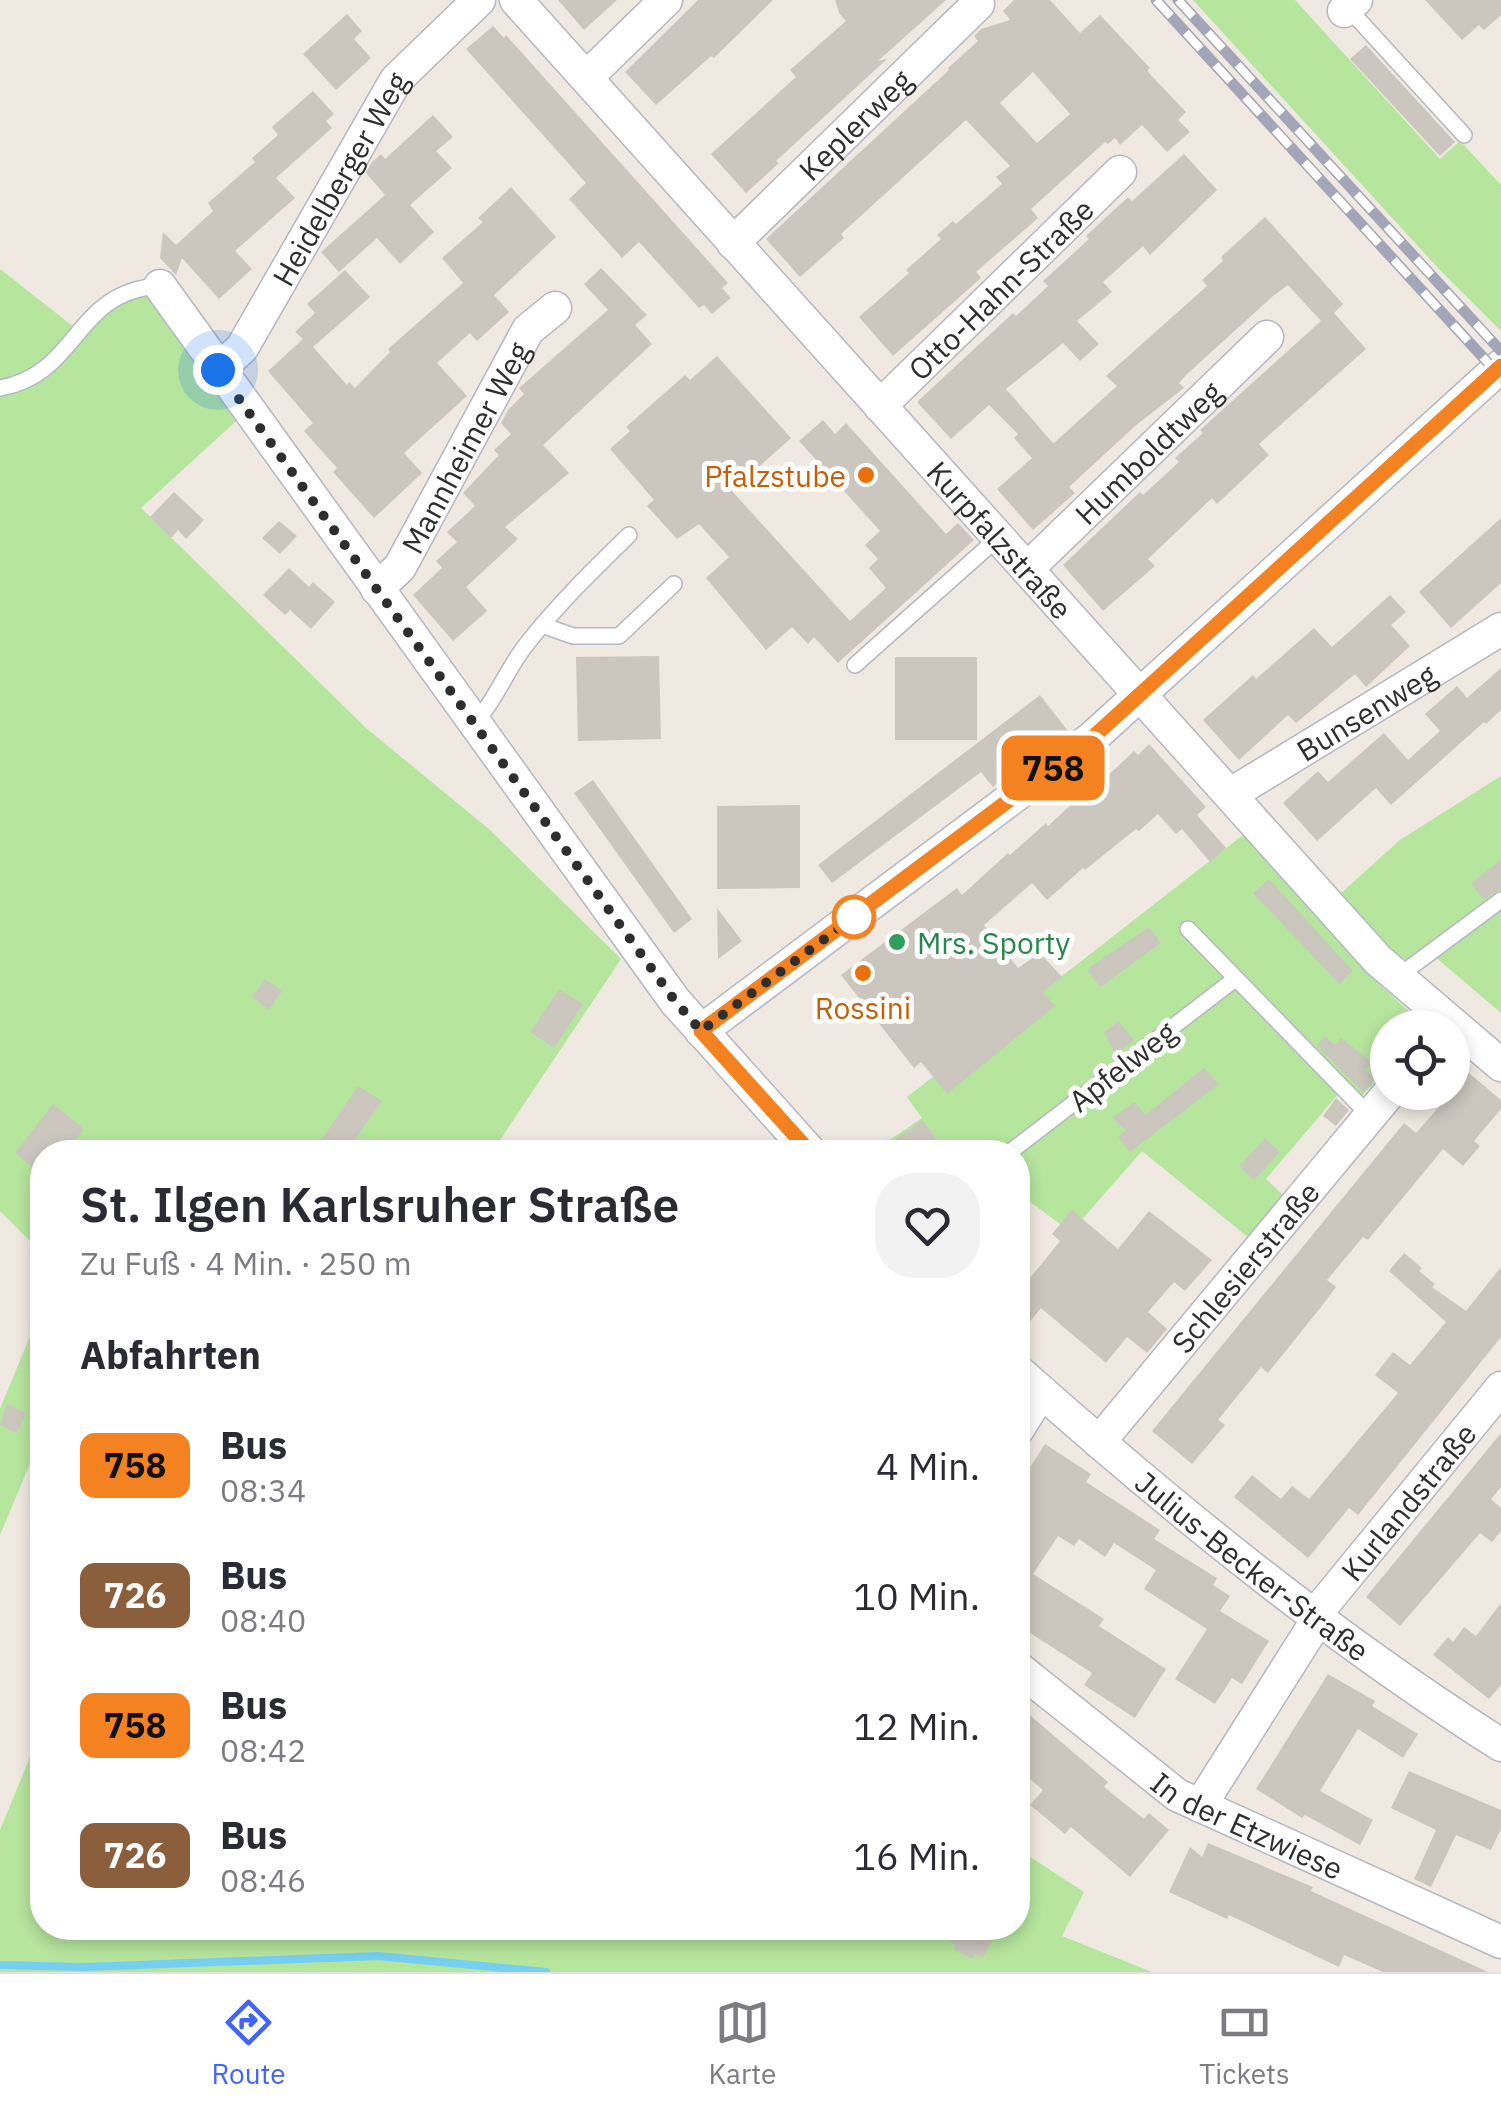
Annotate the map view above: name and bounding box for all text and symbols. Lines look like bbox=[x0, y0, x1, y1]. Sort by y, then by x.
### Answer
street label: Keplerweg bbox=[790, 60, 920, 188]
street label: Heidelberger Weg bbox=[263, 64, 416, 292]
street label: Otto-Hahn-Straße bbox=[899, 189, 1101, 388]
street label: Mannheimer Weg bbox=[392, 334, 538, 560]
your location bbox=[193, 345, 243, 395]
street label: Humboldtweg bbox=[1066, 372, 1230, 532]
street label: Kurpfalzstraße bbox=[919, 452, 1082, 627]
place label: Pfalzstube bbox=[704, 456, 846, 495]
marker: Pfalzstube bbox=[855, 464, 877, 486]
street label: Bunsenweg bbox=[1289, 654, 1443, 769]
line badge: 758 bbox=[996, 736, 1110, 800]
text: 758 bbox=[1021, 745, 1085, 791]
unlabelled marker bbox=[833, 896, 875, 938]
place label: Mrs. Sporty bbox=[917, 923, 1070, 962]
marker: Mrs. Sporty bbox=[886, 931, 908, 953]
marker: Rossini bbox=[852, 962, 874, 984]
place label: Rossini bbox=[815, 988, 911, 1027]
map controls bbox=[1370, 1010, 1470, 1110]
button: locate bbox=[1370, 1010, 1470, 1110]
street label: Apfelweg bbox=[1060, 1012, 1184, 1120]
text: St. Ilgen Karlsruher Straße bbox=[80, 1173, 679, 1235]
button: heart bbox=[875, 1173, 980, 1278]
street label: Schlesierstraße bbox=[1162, 1173, 1327, 1360]
text: Zu Fuß · 4 Min. · 250 m bbox=[80, 1242, 412, 1284]
text: Abfahrten bbox=[80, 1330, 261, 1379]
street label: Kurlandstraße bbox=[1332, 1415, 1484, 1589]
text: Bus bbox=[220, 1420, 287, 1469]
text: 4 Min. bbox=[876, 1441, 980, 1490]
text: 758 bbox=[103, 1442, 167, 1488]
street label: Julius-Becker-Straße bbox=[1128, 1462, 1377, 1669]
text: 08:34 bbox=[220, 1469, 306, 1511]
text: Bus bbox=[220, 1550, 287, 1599]
text: 10 Min. bbox=[853, 1571, 980, 1620]
text: 726 bbox=[103, 1572, 167, 1618]
text: 08:40 bbox=[220, 1599, 306, 1641]
text: Bus bbox=[220, 1680, 287, 1729]
text: 12 Min. bbox=[853, 1701, 980, 1750]
text: 758 bbox=[103, 1702, 167, 1748]
text: 08:42 bbox=[220, 1729, 306, 1771]
street label: In der Etzwiese bbox=[1143, 1763, 1350, 1887]
text: Bus bbox=[220, 1810, 287, 1859]
text: 16 Min. bbox=[853, 1831, 980, 1880]
text: 726 bbox=[103, 1832, 167, 1878]
text: 08:46 bbox=[220, 1859, 306, 1901]
tab: Route bbox=[211, 1995, 286, 2092]
tab: Karte bbox=[709, 1995, 776, 2092]
tab: Tickets bbox=[1199, 1995, 1290, 2092]

